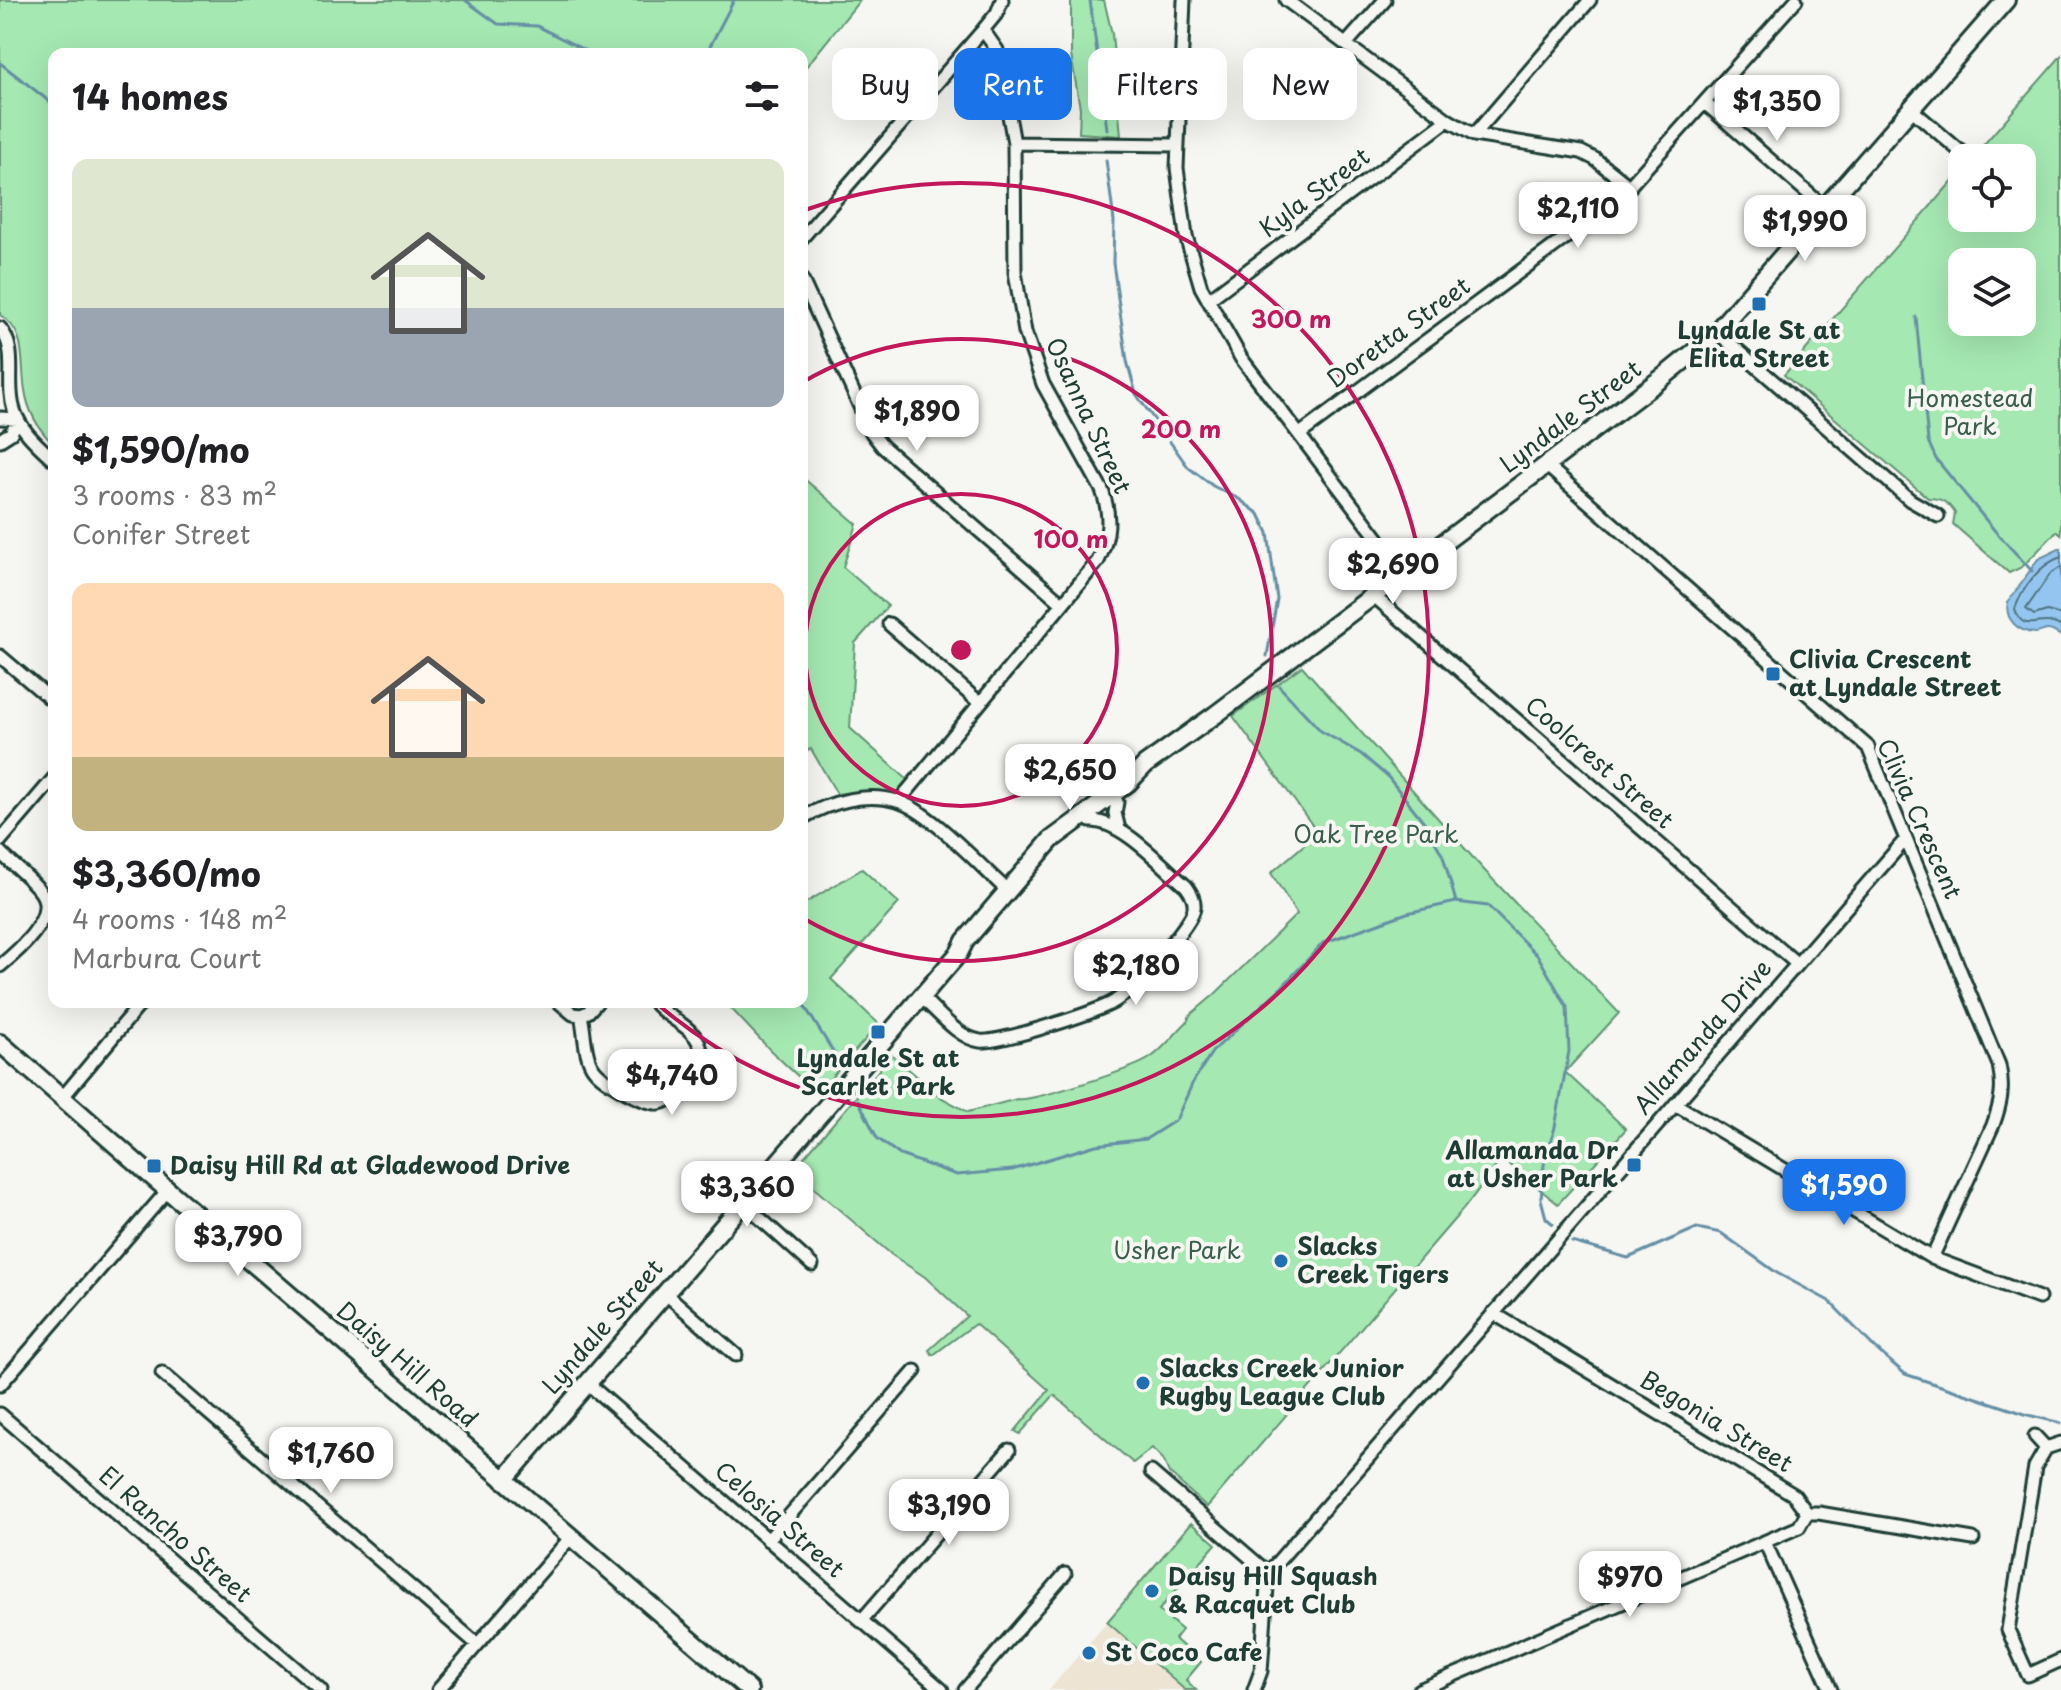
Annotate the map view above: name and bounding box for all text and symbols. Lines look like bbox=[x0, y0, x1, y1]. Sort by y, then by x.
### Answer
chip: Buy bbox=[832, 48, 938, 120]
chip: Rent bbox=[954, 48, 1072, 120]
chip: Filters bbox=[1088, 48, 1227, 120]
chip: New bbox=[1243, 48, 1357, 120]
text: 14 homes bbox=[72, 70, 228, 122]
icon: filters bbox=[740, 74, 784, 118]
pin: $1,350 bbox=[1712, 75, 1842, 143]
text: $1,350 bbox=[1733, 81, 1821, 120]
street label: Kyla Street bbox=[1251, 138, 1377, 245]
map controls bbox=[1948, 144, 2036, 336]
button: locate bbox=[1948, 144, 2036, 232]
pin: $2,110 bbox=[1513, 182, 1643, 250]
text: $2,110 bbox=[1537, 188, 1619, 227]
pin: $1,990 bbox=[1740, 195, 1870, 263]
text: $1,990 bbox=[1762, 201, 1848, 240]
icon: home bbox=[356, 211, 500, 355]
button: layers bbox=[1948, 248, 2036, 336]
street label: Doretta Street bbox=[1319, 267, 1477, 396]
marker: Lyndale St at Elita Street bbox=[1750, 295, 1768, 313]
text: 300 m bbox=[1250, 300, 1332, 336]
place label: Lyndale St at Elita Street bbox=[1677, 311, 1841, 375]
street label: Osanna Street bbox=[1038, 331, 1142, 500]
street label: Lyndale Street bbox=[1492, 350, 1648, 481]
park label: Homestead Park bbox=[1907, 379, 2033, 443]
pin: $1,890 bbox=[852, 385, 982, 453]
text: $1,890 bbox=[874, 391, 960, 430]
text: 200 m bbox=[1141, 410, 1221, 446]
text: $1,590/mo bbox=[72, 423, 249, 475]
text: 3 rooms · 83 m² bbox=[72, 475, 277, 514]
text: Conifer Street bbox=[72, 514, 250, 553]
text: 100 m bbox=[1034, 520, 1108, 556]
pin: $2,690 bbox=[1328, 538, 1458, 606]
text: $2,690 bbox=[1347, 544, 1439, 583]
icon: home bbox=[356, 635, 500, 779]
centre of rings bbox=[947, 636, 975, 664]
place label: Clivia Crescent at Lyndale Street bbox=[1789, 640, 2001, 704]
marker: Clivia Crescent at Lyndale Street bbox=[1764, 665, 1782, 683]
street label: Coolcrest Street bbox=[1518, 687, 1683, 836]
street label: Clivia Crescent bbox=[1869, 732, 1972, 904]
pin: $2,650 bbox=[1005, 744, 1135, 812]
text: $2,650 bbox=[1023, 750, 1117, 789]
park label: Oak Tree Park bbox=[1293, 815, 1459, 851]
text: $3,360/mo bbox=[72, 847, 261, 899]
text: 4 rooms · 148 m² bbox=[72, 899, 287, 938]
text: Marbura Court bbox=[72, 938, 261, 977]
pin: $2,180 bbox=[1071, 939, 1201, 1007]
text: $2,180 bbox=[1092, 945, 1180, 984]
street label: Allamanda Drive bbox=[1624, 950, 1779, 1121]
marker: Lyndale St at Scarlet Park bbox=[869, 1023, 887, 1041]
place label: Lyndale St at Scarlet Park bbox=[796, 1039, 960, 1103]
pin: $4,740 bbox=[607, 1049, 737, 1117]
text: $4,740 bbox=[626, 1055, 718, 1094]
place label: Allamanda Dr at Usher Park bbox=[1444, 1131, 1619, 1195]
place label: Daisy Hill Rd at Gladewood Drive bbox=[170, 1146, 570, 1182]
marker: Allamanda Dr at Usher Park bbox=[1625, 1156, 1643, 1174]
marker: Daisy Hill Rd at Gladewood Drive bbox=[145, 1157, 163, 1175]
pin: $1,590 bbox=[1779, 1159, 1909, 1227]
pin: $3,360 bbox=[682, 1161, 812, 1229]
text: $1,590 bbox=[1801, 1165, 1887, 1204]
text: $3,360 bbox=[699, 1167, 795, 1206]
pin: $3,790 bbox=[173, 1210, 303, 1278]
text: $3,790 bbox=[193, 1216, 283, 1255]
place label: Slacks Creek Tigers bbox=[1297, 1227, 1449, 1291]
park label: Usher Park bbox=[1113, 1231, 1241, 1267]
street label: Lyndale Street bbox=[532, 1250, 671, 1401]
marker: Slacks Creek Tigers bbox=[1272, 1252, 1290, 1270]
street label: Daisy Hill Road bbox=[330, 1292, 487, 1435]
place label: Slacks Creek Junior Rugby League Club bbox=[1159, 1349, 1404, 1413]
street label: Begonia Street bbox=[1634, 1360, 1800, 1480]
marker: Slacks Creek Junior Rugby League Club bbox=[1134, 1374, 1152, 1392]
pin: $1,760 bbox=[266, 1427, 396, 1495]
text: $1,760 bbox=[287, 1433, 375, 1472]
street label: Celosia Street bbox=[707, 1452, 853, 1585]
street label: El Rancho Street bbox=[92, 1457, 261, 1610]
pin: $3,190 bbox=[884, 1479, 1014, 1547]
text: $3,190 bbox=[907, 1485, 991, 1524]
pin: $970 bbox=[1583, 1551, 1677, 1619]
place label: Daisy Hill Squash & Racquet Club bbox=[1168, 1557, 1378, 1621]
text: $970 bbox=[1597, 1557, 1663, 1596]
marker: Daisy Hill Squash & Racquet Club bbox=[1143, 1582, 1161, 1600]
place label: St Coco Cafe bbox=[1105, 1633, 1262, 1669]
marker: St Coco Cafe bbox=[1080, 1644, 1098, 1662]

